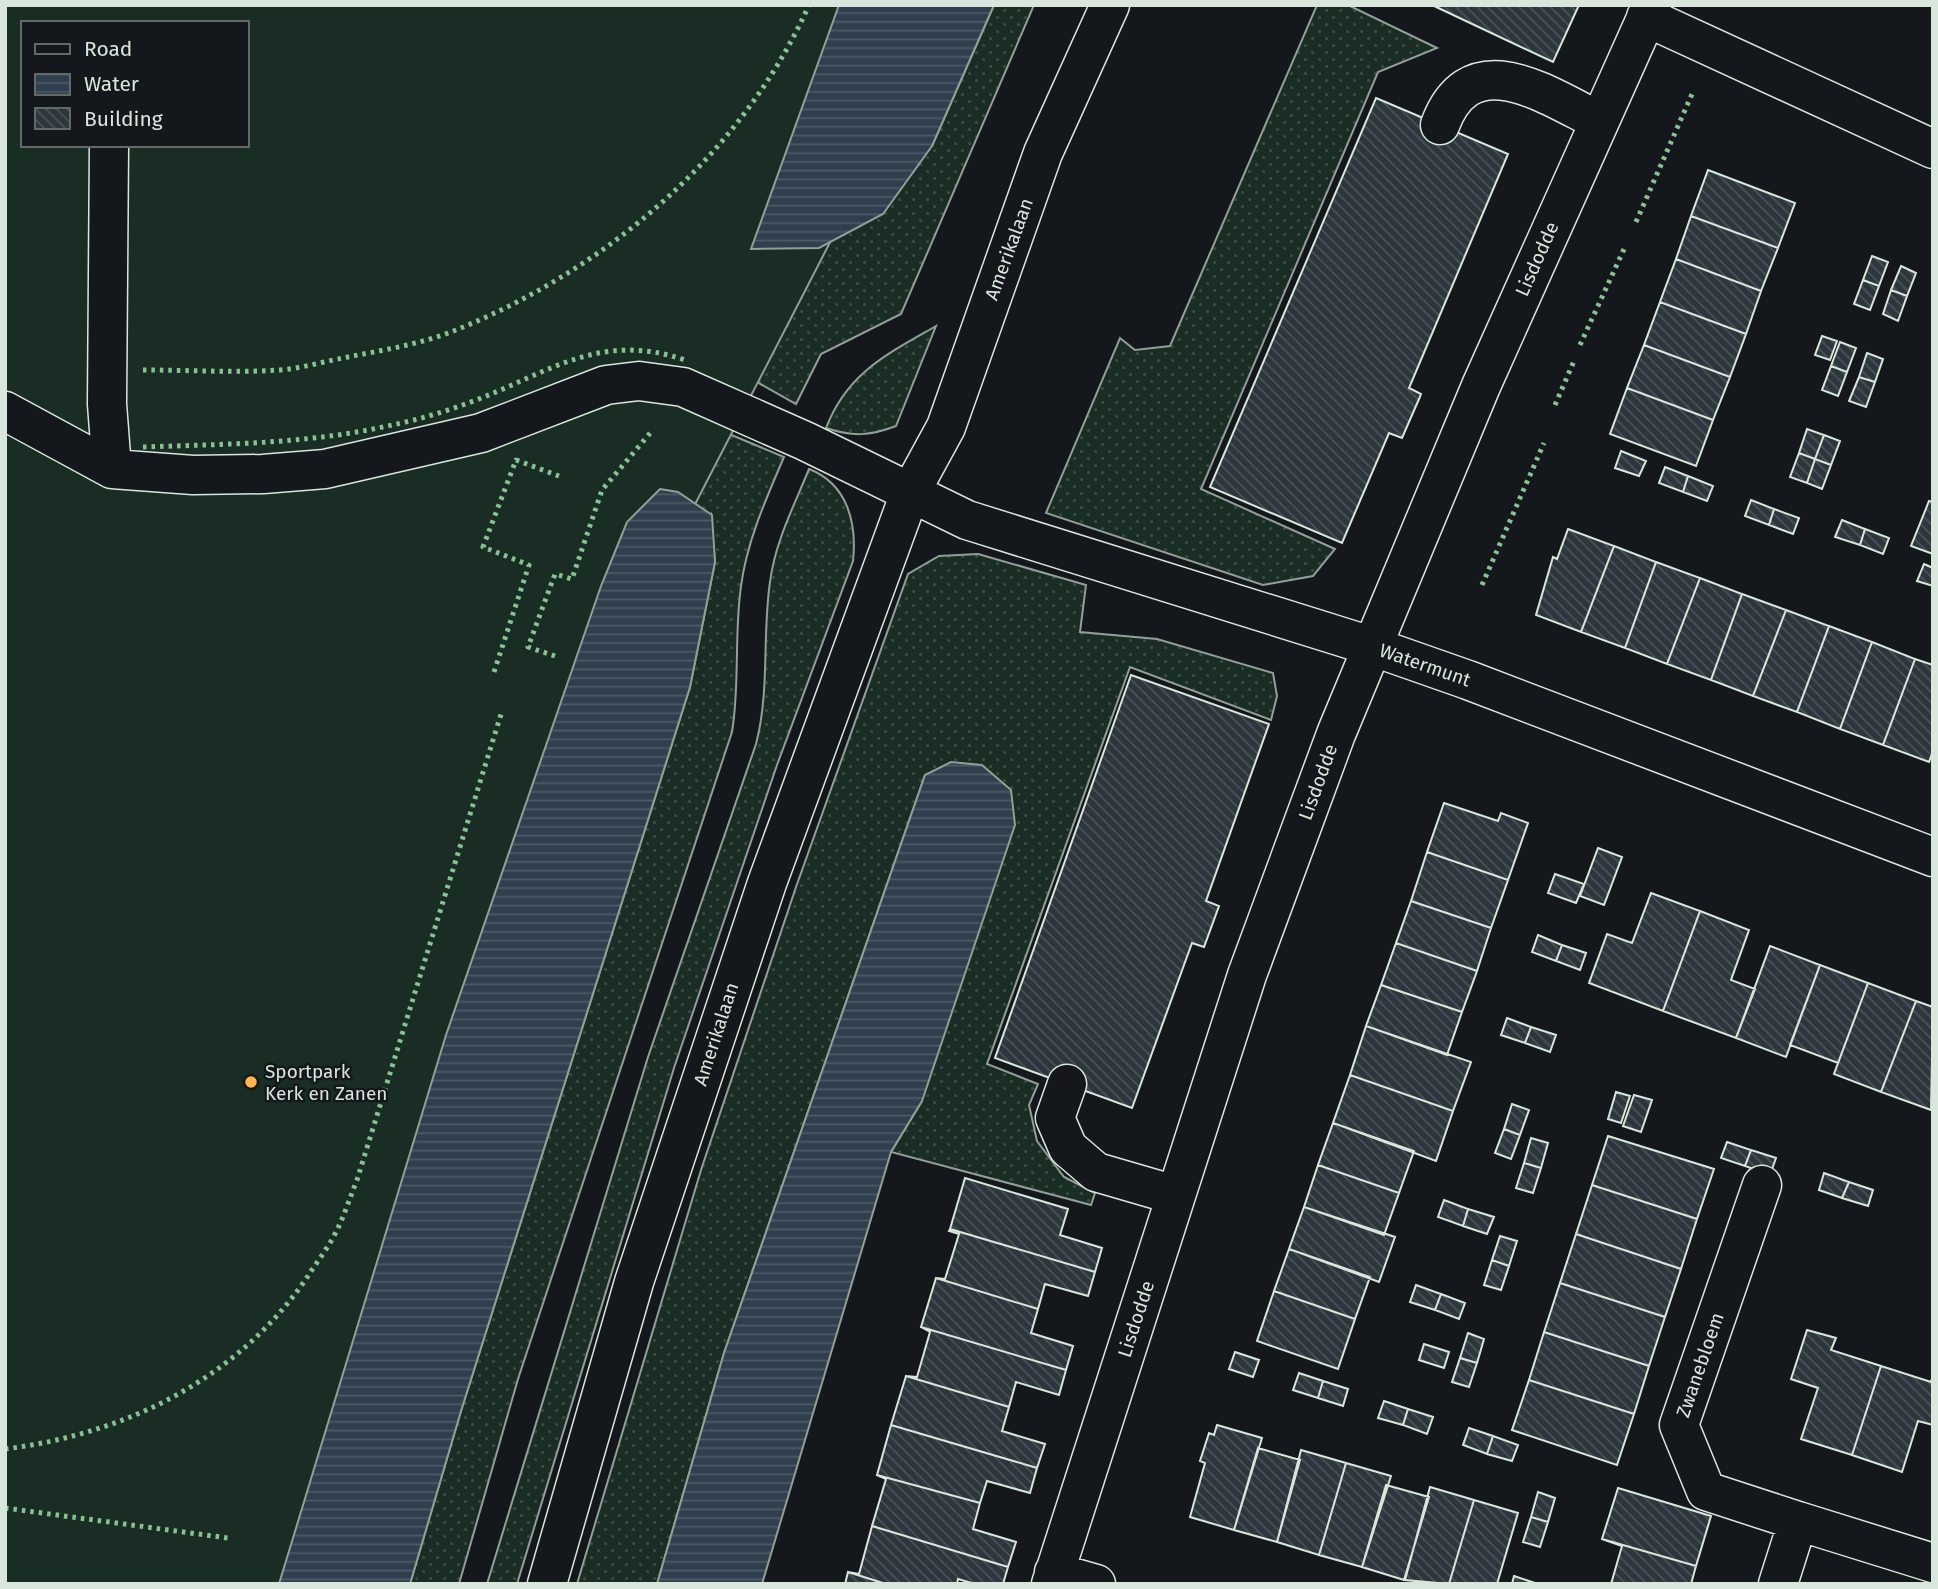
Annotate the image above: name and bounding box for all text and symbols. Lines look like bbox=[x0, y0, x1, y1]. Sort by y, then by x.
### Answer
legend bbox=[21, 21, 248, 147]
text: Road bbox=[84, 36, 132, 62]
text: Water bbox=[84, 71, 139, 97]
text: Building bbox=[84, 106, 163, 132]
street label: Amerikalaan bbox=[980, 195, 1038, 303]
street label: Lisdodde bbox=[1510, 218, 1564, 300]
street label: Watermunt bbox=[1376, 639, 1474, 691]
street label: Lisdodde bbox=[1294, 741, 1342, 823]
street label: Amerikalaan bbox=[689, 980, 743, 1088]
place label: Sportpark Kerk en Zanen bbox=[265, 1060, 388, 1105]
marker: Sportpark Kerk en Zanen bbox=[243, 1074, 259, 1090]
street label: Lisdodde bbox=[1113, 1278, 1159, 1360]
street label: Zwanebloem bbox=[1671, 1310, 1729, 1420]

